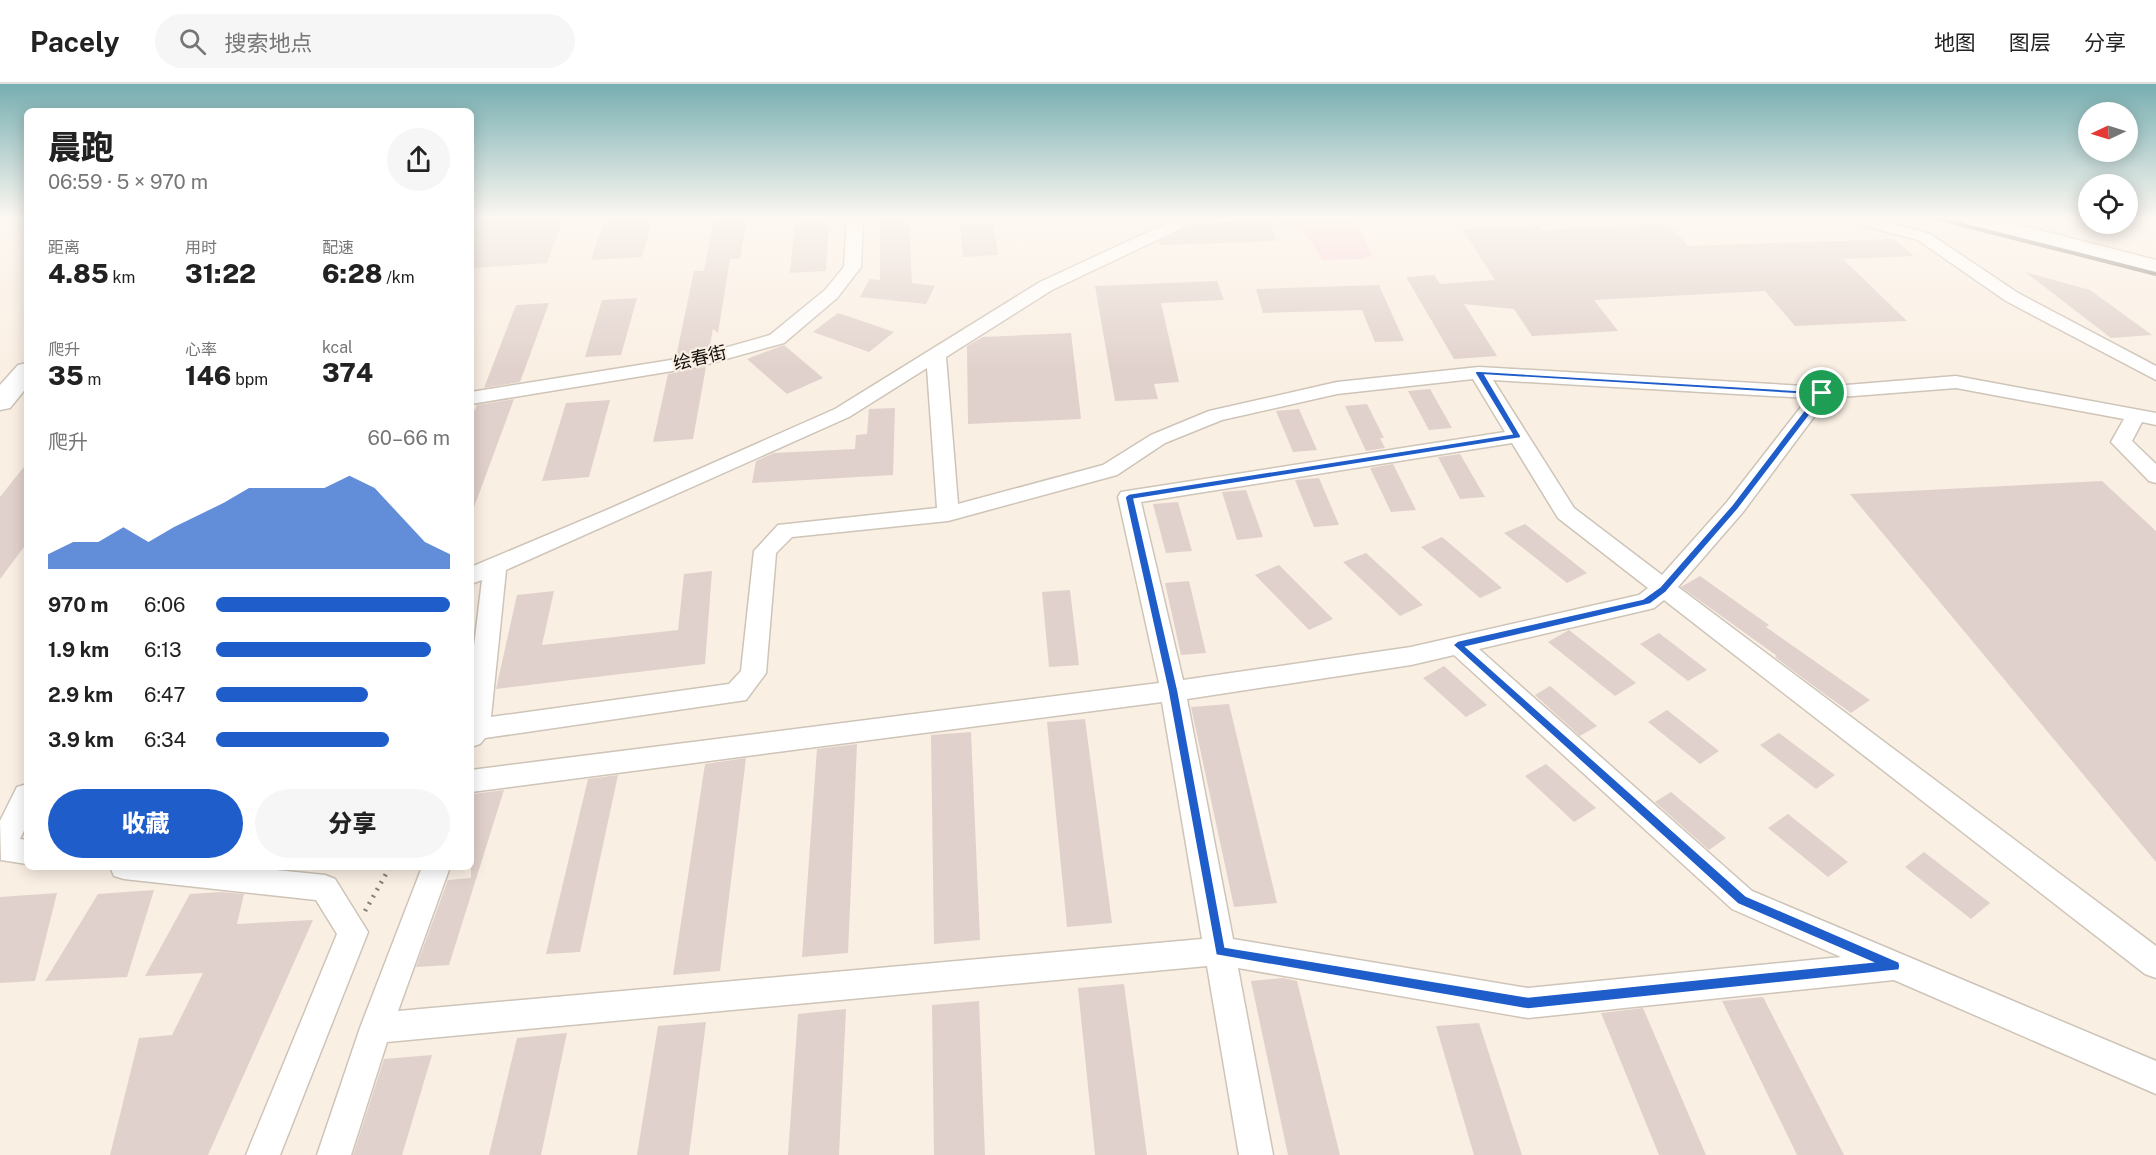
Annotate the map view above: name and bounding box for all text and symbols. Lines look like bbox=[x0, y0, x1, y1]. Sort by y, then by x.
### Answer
search box bbox=[155, 14, 575, 68]
text: Pacely bbox=[30, 25, 119, 58]
icon: search bbox=[176, 25, 209, 58]
text: 搜索地点 bbox=[224, 30, 312, 56]
text: 地图 bbox=[1934, 30, 1976, 55]
text: 图层 bbox=[2009, 30, 2051, 55]
text: 分享 bbox=[2084, 30, 2126, 55]
north arrow bbox=[2078, 102, 2138, 162]
map controls bbox=[2078, 102, 2138, 234]
text: 晨跑 bbox=[48, 128, 114, 166]
button: share bbox=[387, 128, 450, 191]
text: 06:59 · 5 × 970 m bbox=[48, 170, 208, 194]
button: locate bbox=[2078, 174, 2138, 234]
text: 距离 bbox=[48, 238, 80, 257]
text: 用时 bbox=[185, 238, 217, 257]
text: 配速 bbox=[322, 238, 354, 257]
text: 4.85 bbox=[48, 258, 109, 289]
text: 31:22 bbox=[185, 258, 256, 289]
text: 6:28 bbox=[322, 258, 382, 289]
text: km bbox=[109, 268, 135, 287]
text: /km bbox=[382, 268, 415, 287]
text: kcal bbox=[322, 338, 353, 357]
text: 爬升 bbox=[48, 340, 80, 359]
text: 心率 bbox=[185, 340, 217, 359]
street label: 绘春街 bbox=[671, 341, 729, 374]
text: 374 bbox=[322, 357, 373, 388]
text: 35 bbox=[48, 360, 84, 391]
text: 146 bbox=[185, 360, 231, 391]
pin bbox=[1796, 367, 1847, 418]
text: m bbox=[84, 370, 101, 389]
text: bpm bbox=[231, 370, 268, 389]
icon: arrive bbox=[1805, 376, 1838, 409]
text: 60–66 m bbox=[367, 426, 450, 450]
text: 爬升 bbox=[48, 430, 88, 454]
text: 970 m bbox=[48, 593, 109, 617]
text: 6:06 bbox=[144, 593, 186, 617]
text: 1.9 km bbox=[48, 638, 109, 662]
text: 6:13 bbox=[144, 638, 182, 662]
text: 2.9 km bbox=[48, 683, 113, 707]
text: 6:47 bbox=[144, 683, 185, 707]
text: 3.9 km bbox=[48, 728, 114, 752]
text: 6:34 bbox=[144, 728, 186, 752]
button: 收藏 bbox=[48, 789, 243, 858]
button: 分享 bbox=[255, 789, 450, 858]

